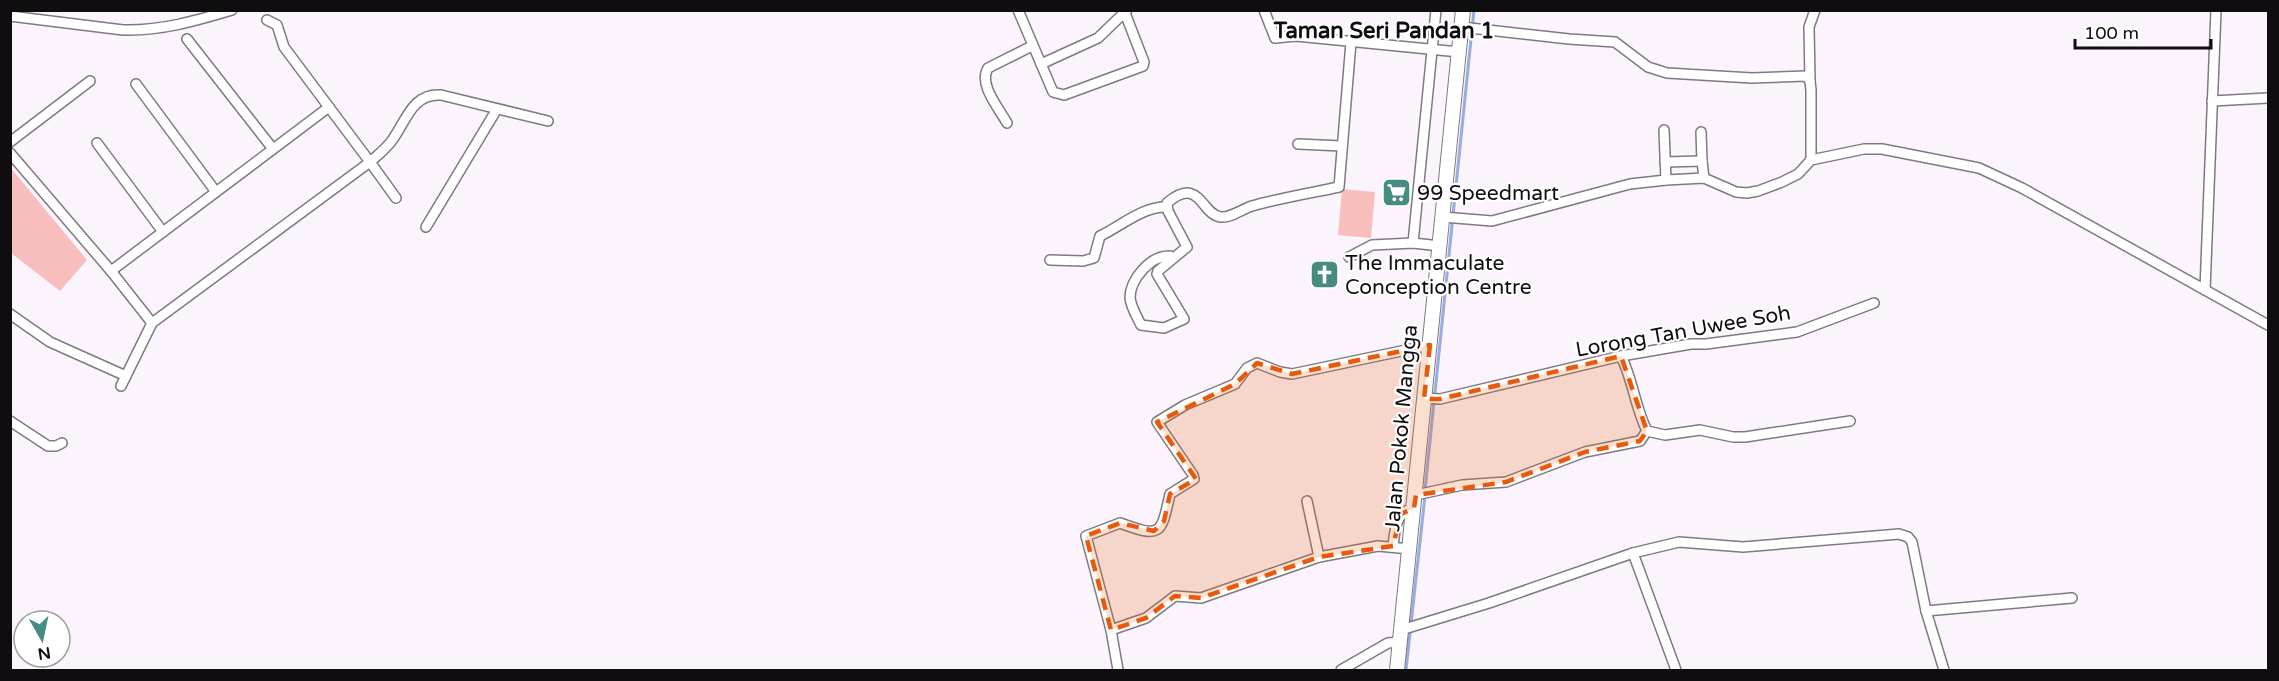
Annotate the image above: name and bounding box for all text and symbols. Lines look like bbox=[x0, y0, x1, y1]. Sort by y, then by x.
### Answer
scale bar bbox=[2075, 12, 2212, 50]
district label: Taman Seri Pandan 1 bbox=[1273, 18, 1494, 44]
text: 100 m bbox=[2084, 22, 2139, 44]
supermarket icon: 99 Speedmart bbox=[1380, 177, 1412, 209]
place label: 99 Speedmart bbox=[1417, 181, 1559, 206]
place label: The Immaculate Conception Centre bbox=[1345, 251, 1532, 300]
church icon: The Immaculate Conception Centre bbox=[1308, 259, 1340, 291]
street label: Lorong Tan Uwee Soh bbox=[1574, 300, 1793, 363]
street label: Jalan Pokok Mangga bbox=[1380, 324, 1423, 533]
north arrow bbox=[12, 609, 72, 669]
text: N bbox=[36, 642, 52, 664]

